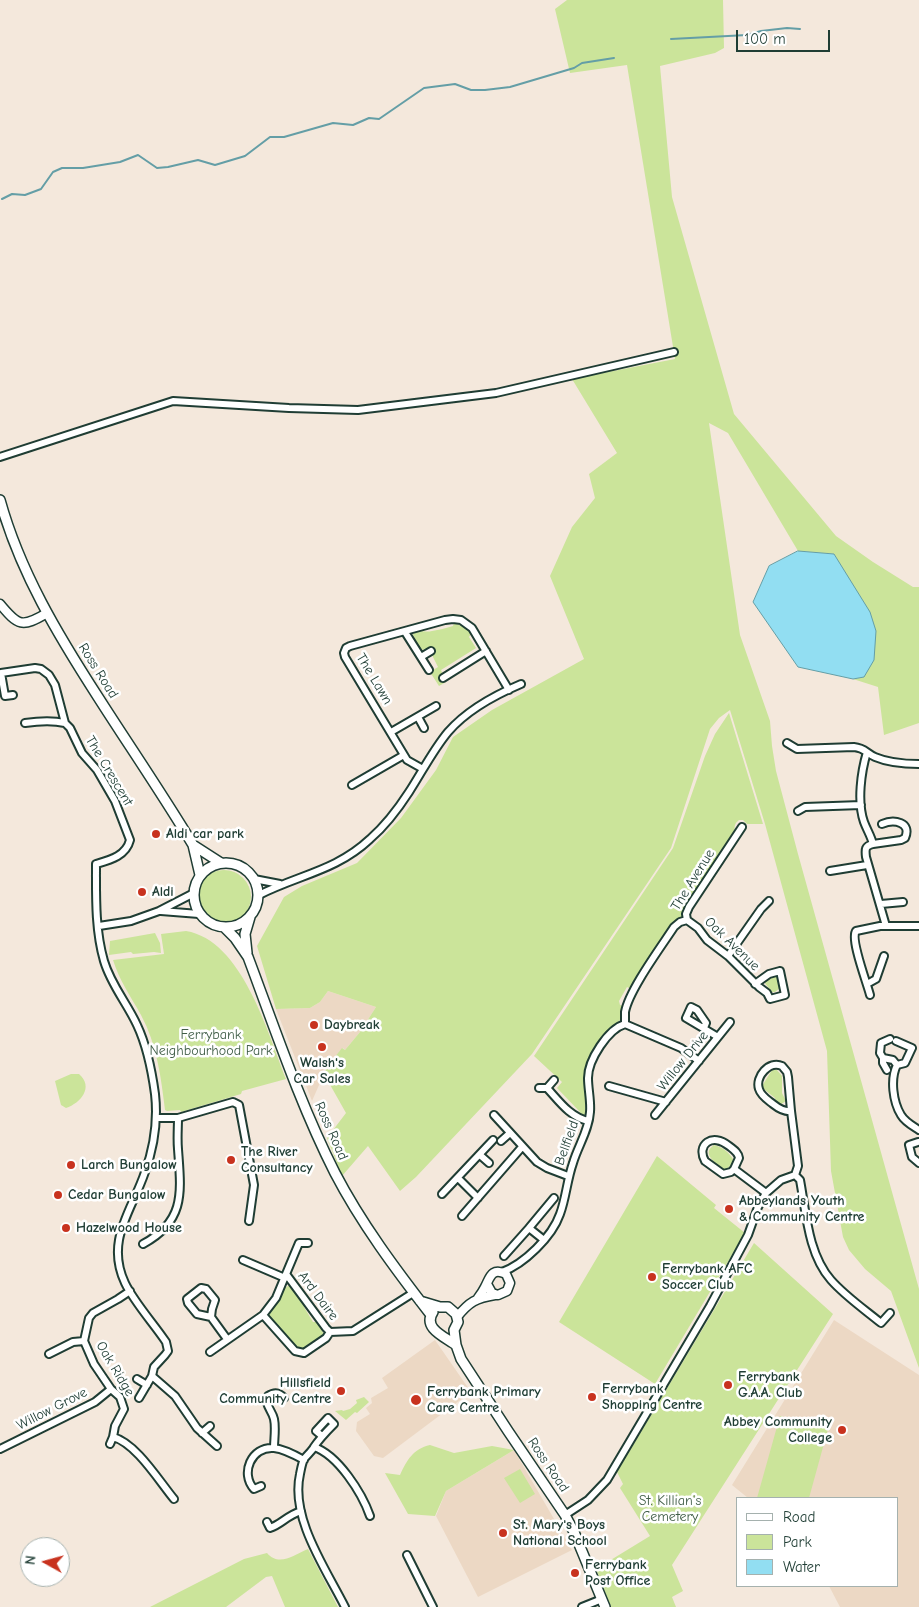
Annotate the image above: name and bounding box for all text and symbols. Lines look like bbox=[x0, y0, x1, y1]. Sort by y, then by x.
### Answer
scale bar bbox=[739, 20, 833, 52]
text: 100 m bbox=[744, 30, 786, 48]
street label: Ross Road bbox=[74, 640, 122, 702]
street label: The Lawn bbox=[352, 650, 396, 708]
street label: The Crescent bbox=[82, 733, 136, 809]
place label: Aldi car park bbox=[166, 826, 244, 842]
marker: Aldi car park bbox=[150, 828, 162, 840]
street label: The Avenue bbox=[668, 846, 718, 914]
place label: Aldi bbox=[152, 884, 174, 900]
marker: Aldi bbox=[136, 886, 148, 898]
street label: Oak Avenue bbox=[701, 914, 763, 974]
place label: Daybreak bbox=[324, 1017, 380, 1033]
marker: Daybreak bbox=[308, 1019, 320, 1031]
park label: Ferrybank Neighbourhood Park bbox=[149, 1027, 273, 1060]
street label: Willow Drive bbox=[654, 1028, 712, 1094]
marker: Walsh's Car Sales bbox=[316, 1041, 328, 1053]
place label: Walsh's Car Sales bbox=[293, 1055, 351, 1088]
street label: Ross Road bbox=[311, 1099, 351, 1163]
street label: Bellfield bbox=[551, 1118, 583, 1168]
place label: The River Consultancy bbox=[241, 1144, 313, 1176]
marker: The River Consultancy bbox=[225, 1154, 237, 1166]
place label: Larch Bungalow bbox=[81, 1157, 177, 1173]
marker: Larch Bungalow bbox=[65, 1159, 77, 1171]
place label: Cedar Bungalow bbox=[68, 1187, 166, 1203]
marker: Cedar Bungalow bbox=[52, 1189, 64, 1201]
place label: Abbeylands Youth & Community Centre bbox=[739, 1193, 864, 1226]
marker: Abbeylands Youth & Community Centre bbox=[723, 1203, 735, 1215]
place label: Hazelwood House bbox=[76, 1220, 182, 1236]
marker: Hazelwood House bbox=[60, 1222, 72, 1234]
place label: Ferrybank AFC Soccer Club bbox=[662, 1261, 752, 1294]
street label: Ard Daire bbox=[294, 1268, 342, 1324]
marker: Ferrybank AFC Soccer Club bbox=[646, 1271, 658, 1283]
street label: Oak Ridge bbox=[92, 1339, 138, 1399]
place label: Ferrybank G.A.A. Club bbox=[738, 1369, 802, 1401]
place label: Hillsfield Community Centre bbox=[219, 1375, 331, 1408]
marker: Ferrybank G.A.A. Club bbox=[722, 1379, 734, 1391]
place label: Ferrybank Shopping Centre bbox=[602, 1381, 702, 1414]
street label: Willow Grove bbox=[14, 1384, 90, 1434]
place label: Ferrybank Primary Care Centre bbox=[427, 1384, 541, 1416]
marker: Hillsfield Community Centre bbox=[335, 1385, 347, 1397]
marker: Ferrybank Shopping Centre bbox=[586, 1391, 598, 1403]
marker: Ferrybank Primary Care Centre bbox=[409, 1393, 423, 1407]
place label: Abbey Community College bbox=[724, 1414, 832, 1446]
marker: Abbey Community College bbox=[836, 1424, 848, 1436]
street label: Ross Road bbox=[524, 1435, 572, 1495]
park label: St. Killian's Cemetery bbox=[639, 1493, 701, 1525]
legend bbox=[736, 1497, 899, 1587]
text: Road bbox=[783, 1508, 815, 1526]
place label: St. Mary's Boys National School bbox=[513, 1517, 607, 1550]
marker: St. Mary's Boys National School bbox=[497, 1527, 509, 1539]
text: Park bbox=[783, 1533, 812, 1551]
north arrow bbox=[20, 1537, 70, 1587]
text: N bbox=[22, 1555, 40, 1566]
place label: Ferrybank Post Office bbox=[585, 1557, 650, 1590]
text: Water bbox=[783, 1558, 820, 1576]
marker: Ferrybank Post Office bbox=[569, 1567, 581, 1579]

